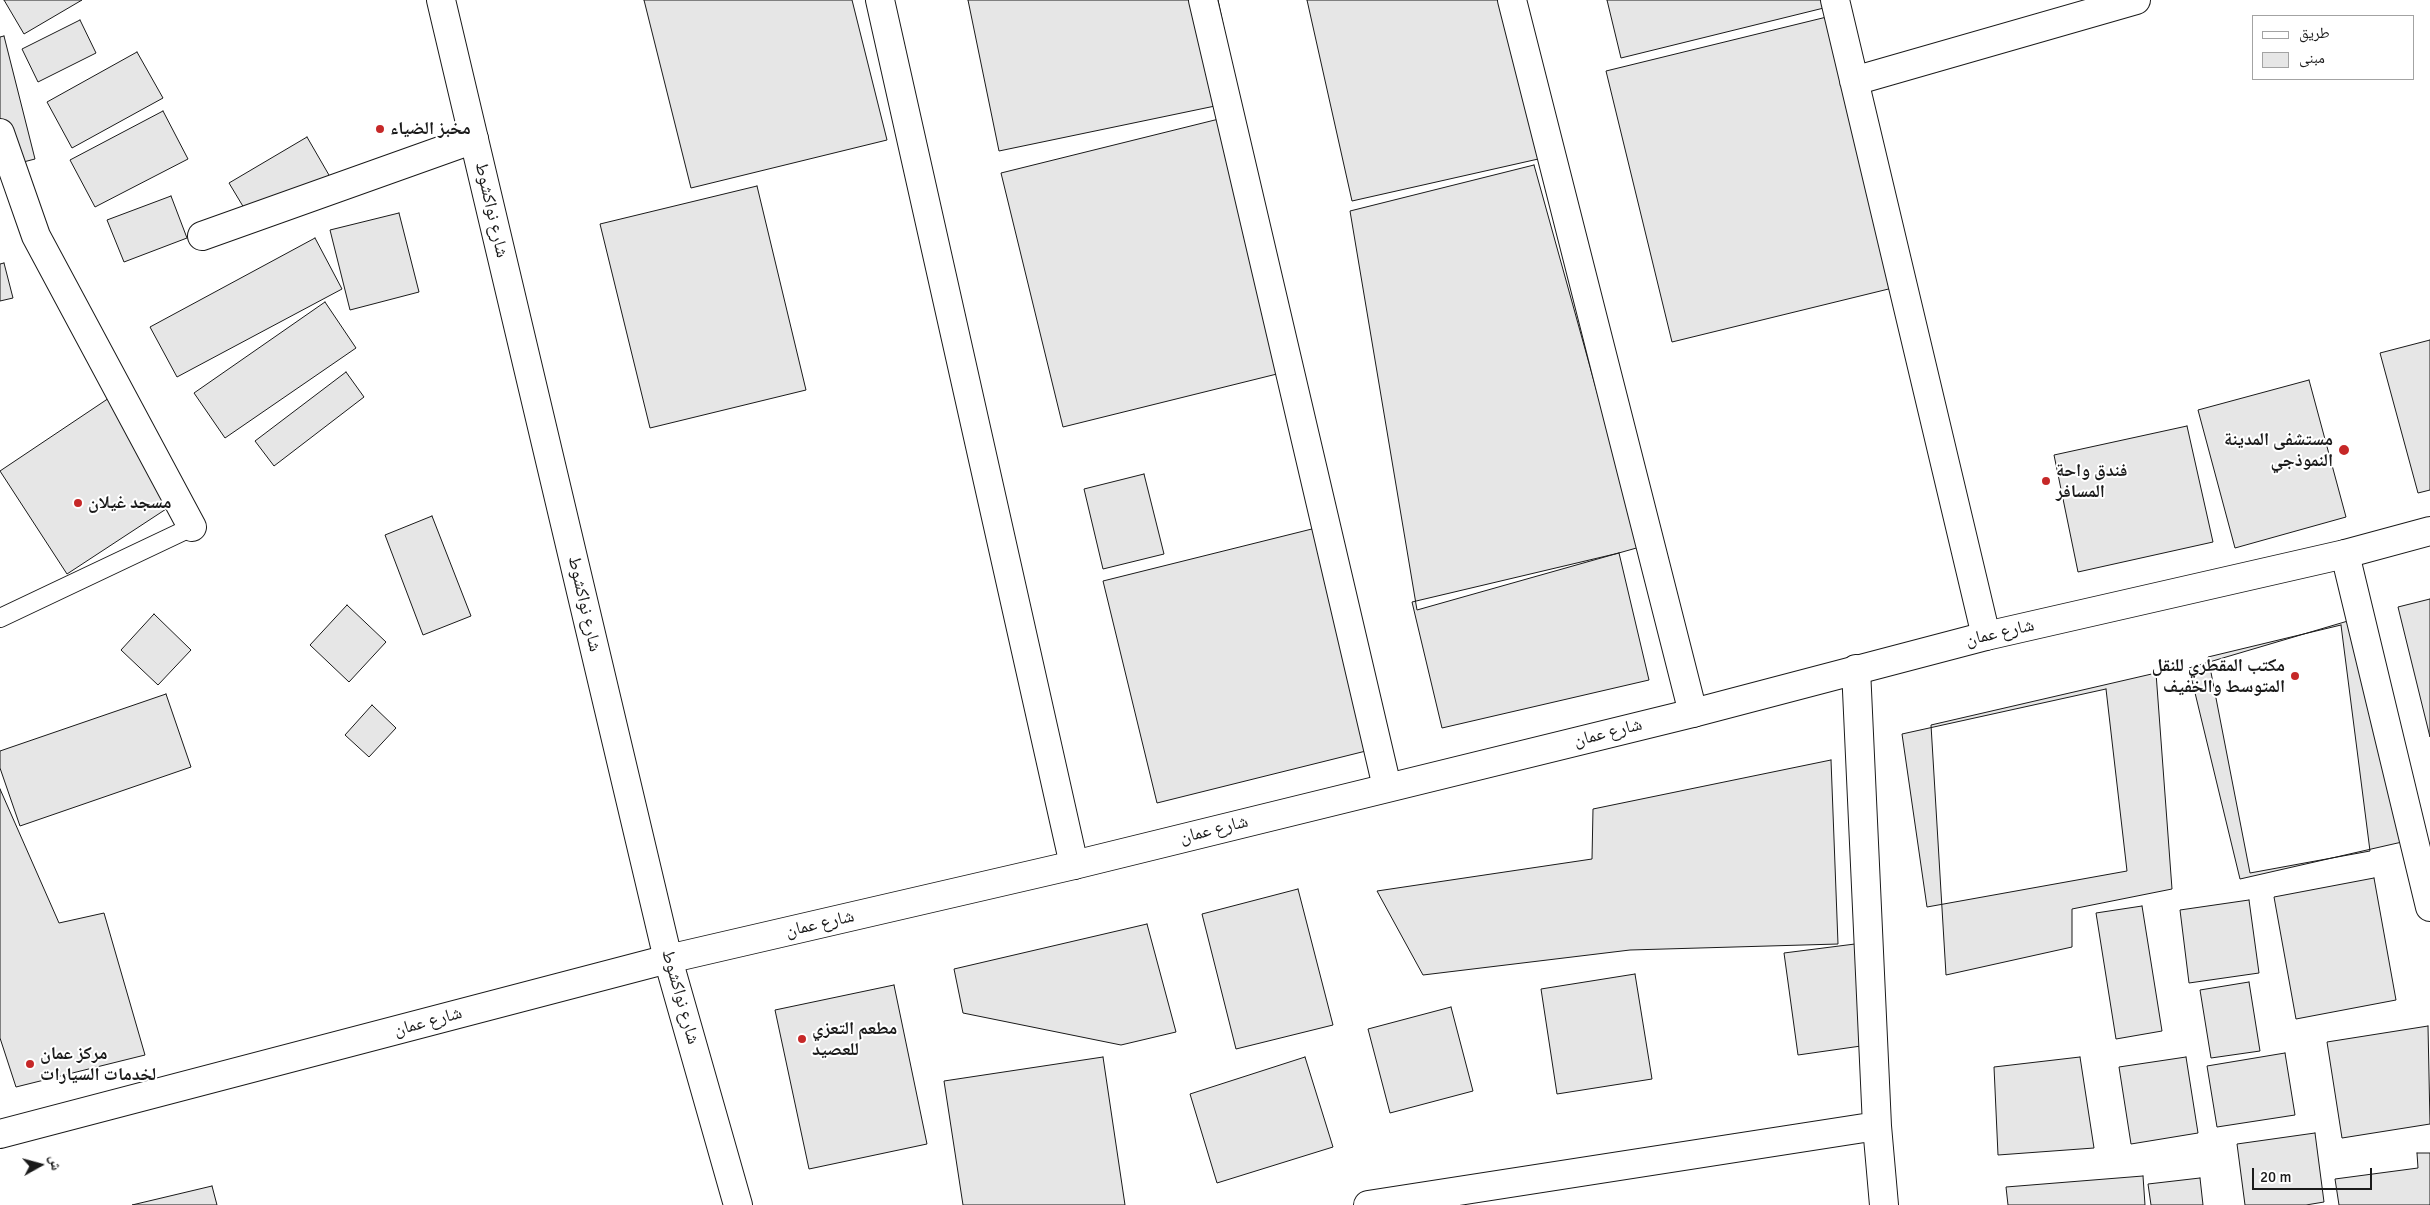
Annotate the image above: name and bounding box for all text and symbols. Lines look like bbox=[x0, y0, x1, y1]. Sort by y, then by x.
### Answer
legend bbox=[2252, 15, 2415, 80]
text: طريق bbox=[2299, 24, 2330, 42]
text: مبنى bbox=[2299, 49, 2325, 67]
place label: مخبز الضياء bbox=[390, 118, 471, 140]
marker: مخبز الضياء bbox=[374, 123, 386, 135]
street label: شارع نواكشوط bbox=[470, 160, 512, 260]
place label: مستشفى المدينة النموذجي bbox=[2224, 429, 2333, 472]
marker: مستشفى المدينة النموذجي bbox=[2337, 443, 2351, 457]
place label: فندق واحة المسافر bbox=[2056, 460, 2127, 502]
marker: فندق واحة المسافر bbox=[2040, 475, 2052, 487]
place label: مسجد غيلان bbox=[88, 492, 172, 514]
marker: مسجد غيلان bbox=[72, 497, 84, 509]
street label: شارع نواكشوط bbox=[563, 554, 605, 654]
street label: شارع عمان bbox=[1964, 615, 2036, 651]
place label: مكتب المقطري للنقل المتوسط والخفيف bbox=[2152, 655, 2285, 698]
marker: مكتب المقطري للنقل المتوسط والخفيف bbox=[2289, 670, 2301, 682]
street label: شارع عمان bbox=[1572, 714, 1644, 752]
street label: شارع عمان bbox=[1178, 811, 1250, 849]
street label: شارع عمان bbox=[784, 906, 856, 942]
street label: شارع نواكشوط bbox=[656, 947, 704, 1047]
street label: شارع عمان bbox=[391, 1003, 465, 1041]
place label: مطعم التعزي للعصيد bbox=[812, 1018, 897, 1060]
marker: مطعم التعزي للعصيد bbox=[796, 1033, 808, 1045]
place label: مركز عمان لخدمات السيارات bbox=[40, 1043, 156, 1086]
marker: مركز عمان لخدمات السيارات bbox=[24, 1058, 36, 1070]
north arrow bbox=[15, 1140, 65, 1190]
text: ش bbox=[46, 1155, 65, 1172]
scale bar bbox=[2255, 1158, 2375, 1190]
text: 20 m bbox=[2260, 1168, 2291, 1186]

